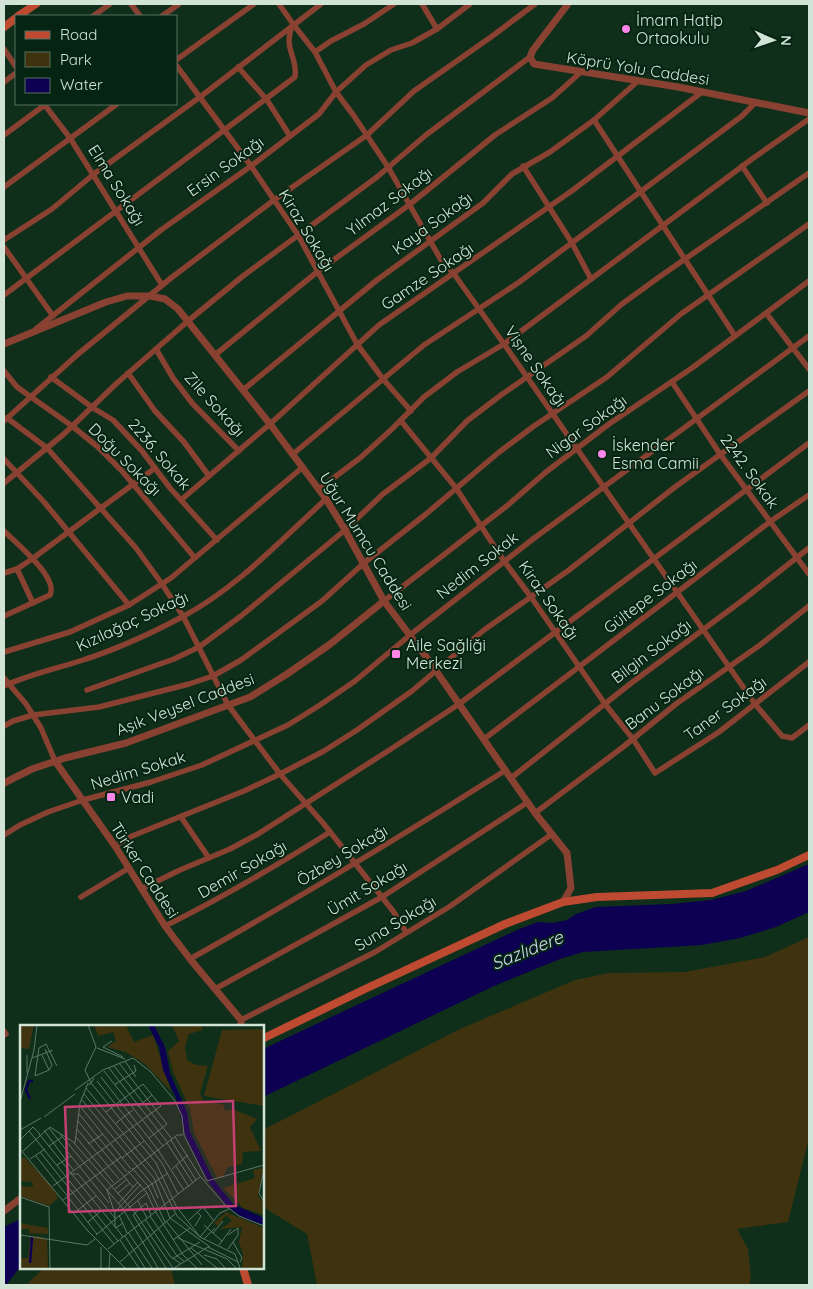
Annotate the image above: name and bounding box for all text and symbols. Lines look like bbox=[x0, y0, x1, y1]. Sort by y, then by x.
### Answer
place label: İmam Hatip Ortaokulu bbox=[636, 10, 723, 48]
legend bbox=[15, 15, 178, 105]
north arrow bbox=[748, 15, 798, 65]
marker: İmam Hatip Ortaokulu bbox=[620, 23, 632, 35]
text: Road bbox=[60, 25, 97, 44]
text: N bbox=[777, 35, 795, 46]
street label: Köprü Yolu Caddesi bbox=[565, 47, 711, 89]
text: Park bbox=[60, 50, 92, 69]
text: Water bbox=[60, 75, 103, 94]
street label: Ersin Sokağı bbox=[183, 131, 267, 201]
street label: Elma Sokağı bbox=[84, 141, 150, 229]
street label: Yılmaz Sokağı bbox=[342, 162, 436, 240]
street label: Kiraz Sokağı bbox=[275, 185, 339, 275]
street label: Kaya Sokağı bbox=[388, 187, 476, 259]
street label: Gamze Sokağı bbox=[377, 238, 477, 314]
street label: Vişne Sokağı bbox=[501, 322, 571, 410]
street label: Zile Sokağı bbox=[180, 367, 250, 441]
street label: Nigar Sokağı bbox=[542, 390, 630, 462]
street label: 2236. Sokak bbox=[124, 414, 196, 494]
street label: Doğu Sokağı bbox=[84, 418, 166, 500]
street label: 2242. Sokak bbox=[716, 430, 784, 512]
place label: İskender Esma Camii bbox=[612, 435, 699, 473]
marker: İskender Esma Camii bbox=[596, 448, 608, 460]
street label: Uğur Mumcu Caddesi bbox=[315, 468, 417, 614]
street label: Nedim Sokak bbox=[432, 527, 522, 603]
street label: Gültepe Sokağı bbox=[599, 554, 701, 638]
street label: Kiraz Sokağı bbox=[514, 557, 584, 643]
street label: Kızılağaç Sokağı bbox=[73, 586, 191, 656]
street label: Bilgin Sokağı bbox=[607, 615, 695, 687]
place label: Aile Sağliği Merkezi bbox=[406, 635, 486, 673]
marker: Aile Sağliği Merkezi bbox=[390, 648, 402, 660]
street label: Banu Sokağı bbox=[621, 662, 707, 734]
street label: Aşık Veysel Caddesi bbox=[113, 668, 257, 740]
street label: Taner Sokağı bbox=[680, 671, 770, 745]
street label: Nedim Sokak bbox=[88, 746, 188, 794]
place label: Vadi bbox=[121, 787, 154, 807]
marker: Vadi bbox=[105, 791, 117, 803]
street label: Türker Caddesi bbox=[107, 818, 183, 922]
street label: Özbey Sokağı bbox=[293, 820, 391, 890]
street label: Demir Sokağı bbox=[194, 835, 290, 903]
street label: Ümit Sokağı bbox=[323, 856, 411, 920]
street label: Suna Sokağı bbox=[351, 891, 439, 955]
water label: Sazlıdere bbox=[488, 925, 567, 975]
inset map bbox=[20, 1025, 264, 1269]

